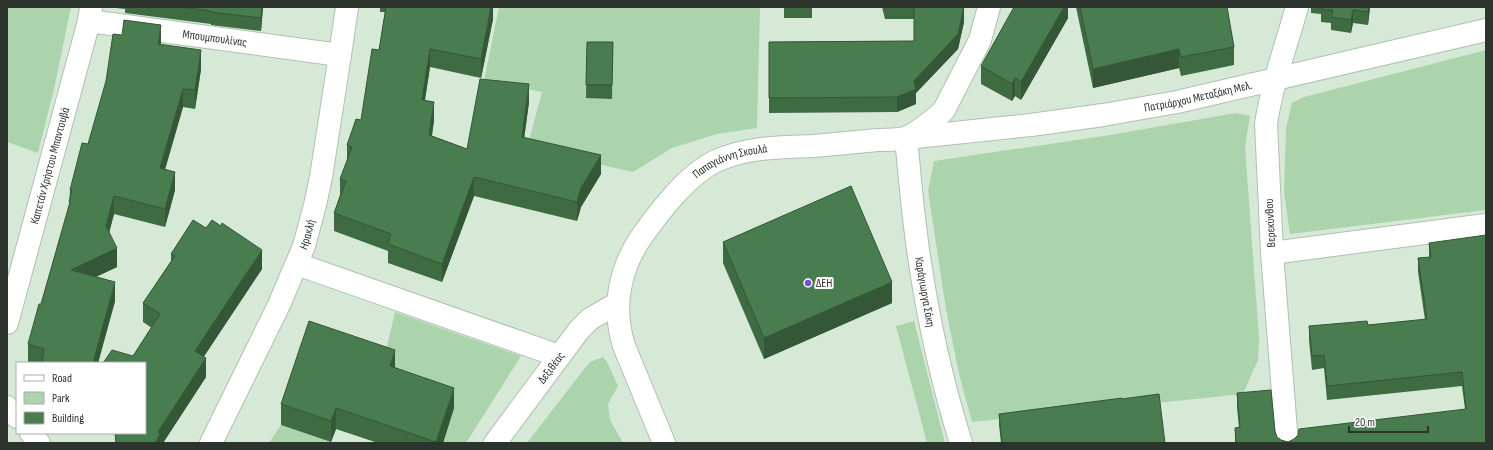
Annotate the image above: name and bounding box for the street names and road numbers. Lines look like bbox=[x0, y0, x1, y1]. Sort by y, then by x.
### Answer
street label: Μπουμπουλίνας bbox=[182, 27, 248, 50]
street label: Πατριάρχου Μεταξάκη Μελ. bbox=[1143, 78, 1254, 116]
street label: Καπετάν Χρήστου Μπαντουβά bbox=[27, 106, 73, 226]
street label: Παπαγιάννη Σκουλά bbox=[690, 141, 768, 182]
street label: Βερεκύνθου bbox=[1262, 198, 1279, 248]
street label: Ηρακλή bbox=[296, 218, 319, 252]
street label: Καράγιωργα Σάκη bbox=[911, 256, 938, 328]
street label: Δεξιθέας bbox=[535, 349, 569, 387]

